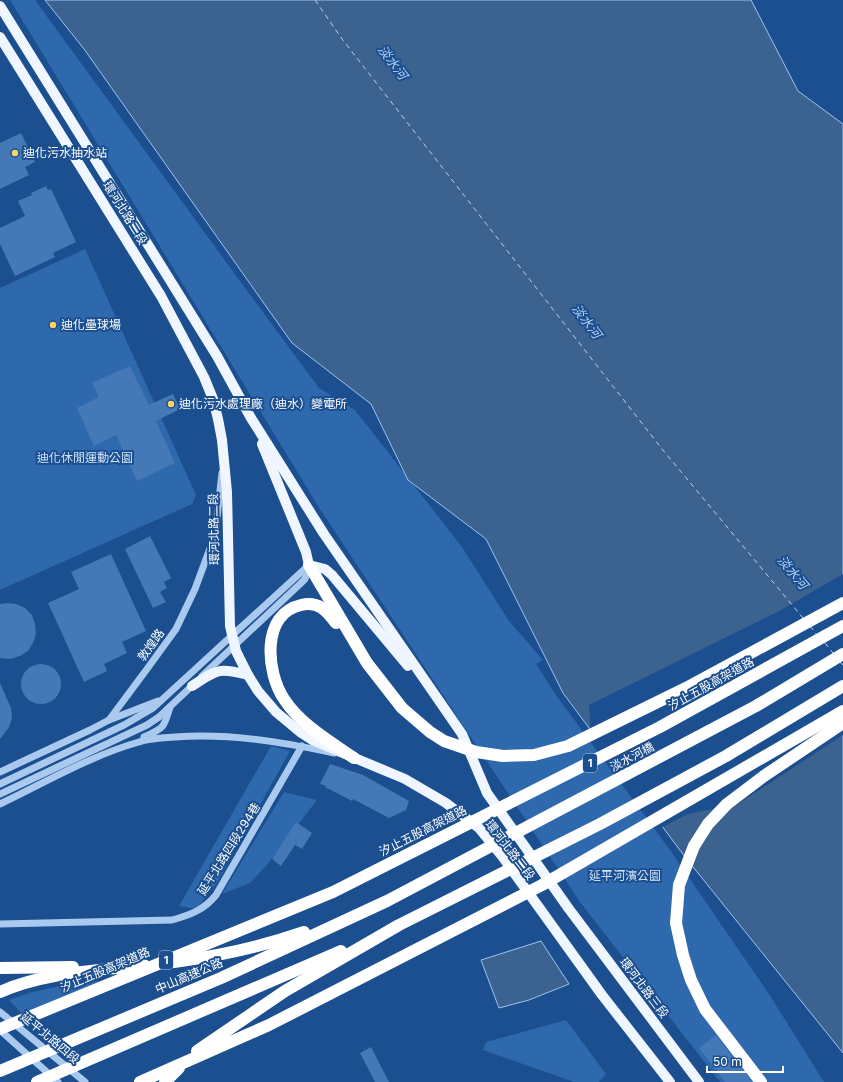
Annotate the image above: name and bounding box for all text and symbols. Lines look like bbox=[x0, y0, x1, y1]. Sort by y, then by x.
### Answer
water label: 淡水河 bbox=[375, 42, 413, 85]
place label: 迪化污水抽水站 bbox=[23, 145, 107, 160]
marker: 迪化污水抽水站 bbox=[10, 148, 20, 158]
street label: 環河北路二段 bbox=[100, 178, 151, 247]
water label: 淡水河 bbox=[569, 301, 607, 344]
place label: 迪化壘球場 bbox=[61, 317, 121, 332]
marker: 迪化壘球場 bbox=[48, 320, 58, 330]
place label: 迪化污水處理廠（迪水）變電所 bbox=[179, 396, 347, 411]
marker: 迪化污水處理廠（迪水）變電所 bbox=[166, 399, 176, 409]
park label: 迪化休閒運動公園 bbox=[37, 450, 133, 465]
street label: 環河北路二段 bbox=[205, 493, 222, 565]
water label: 淡水河 bbox=[774, 552, 814, 594]
street label: 敦煌路 bbox=[134, 626, 167, 664]
street label: 汐止五股高架道路 bbox=[665, 654, 756, 713]
street label: 淡水河橋 bbox=[607, 739, 656, 774]
road number: 1 bbox=[583, 754, 597, 772]
street label: 延平北路四段294巷 bbox=[194, 800, 263, 898]
street label: 汐止五股高架道路 bbox=[377, 802, 469, 859]
street label: 環河北路二段 bbox=[482, 817, 538, 883]
park label: 延平河濱公園 bbox=[589, 868, 661, 883]
street label: 汐止五股高架道路 bbox=[58, 944, 152, 995]
road number: 1 bbox=[159, 951, 173, 969]
street label: 環河北路三段 bbox=[617, 954, 672, 1021]
street label: 中山高速公路 bbox=[153, 955, 225, 997]
street label: 延平北路四段 bbox=[18, 1009, 83, 1067]
scale bar bbox=[707, 1048, 783, 1074]
text: 50 m bbox=[713, 1054, 742, 1069]

